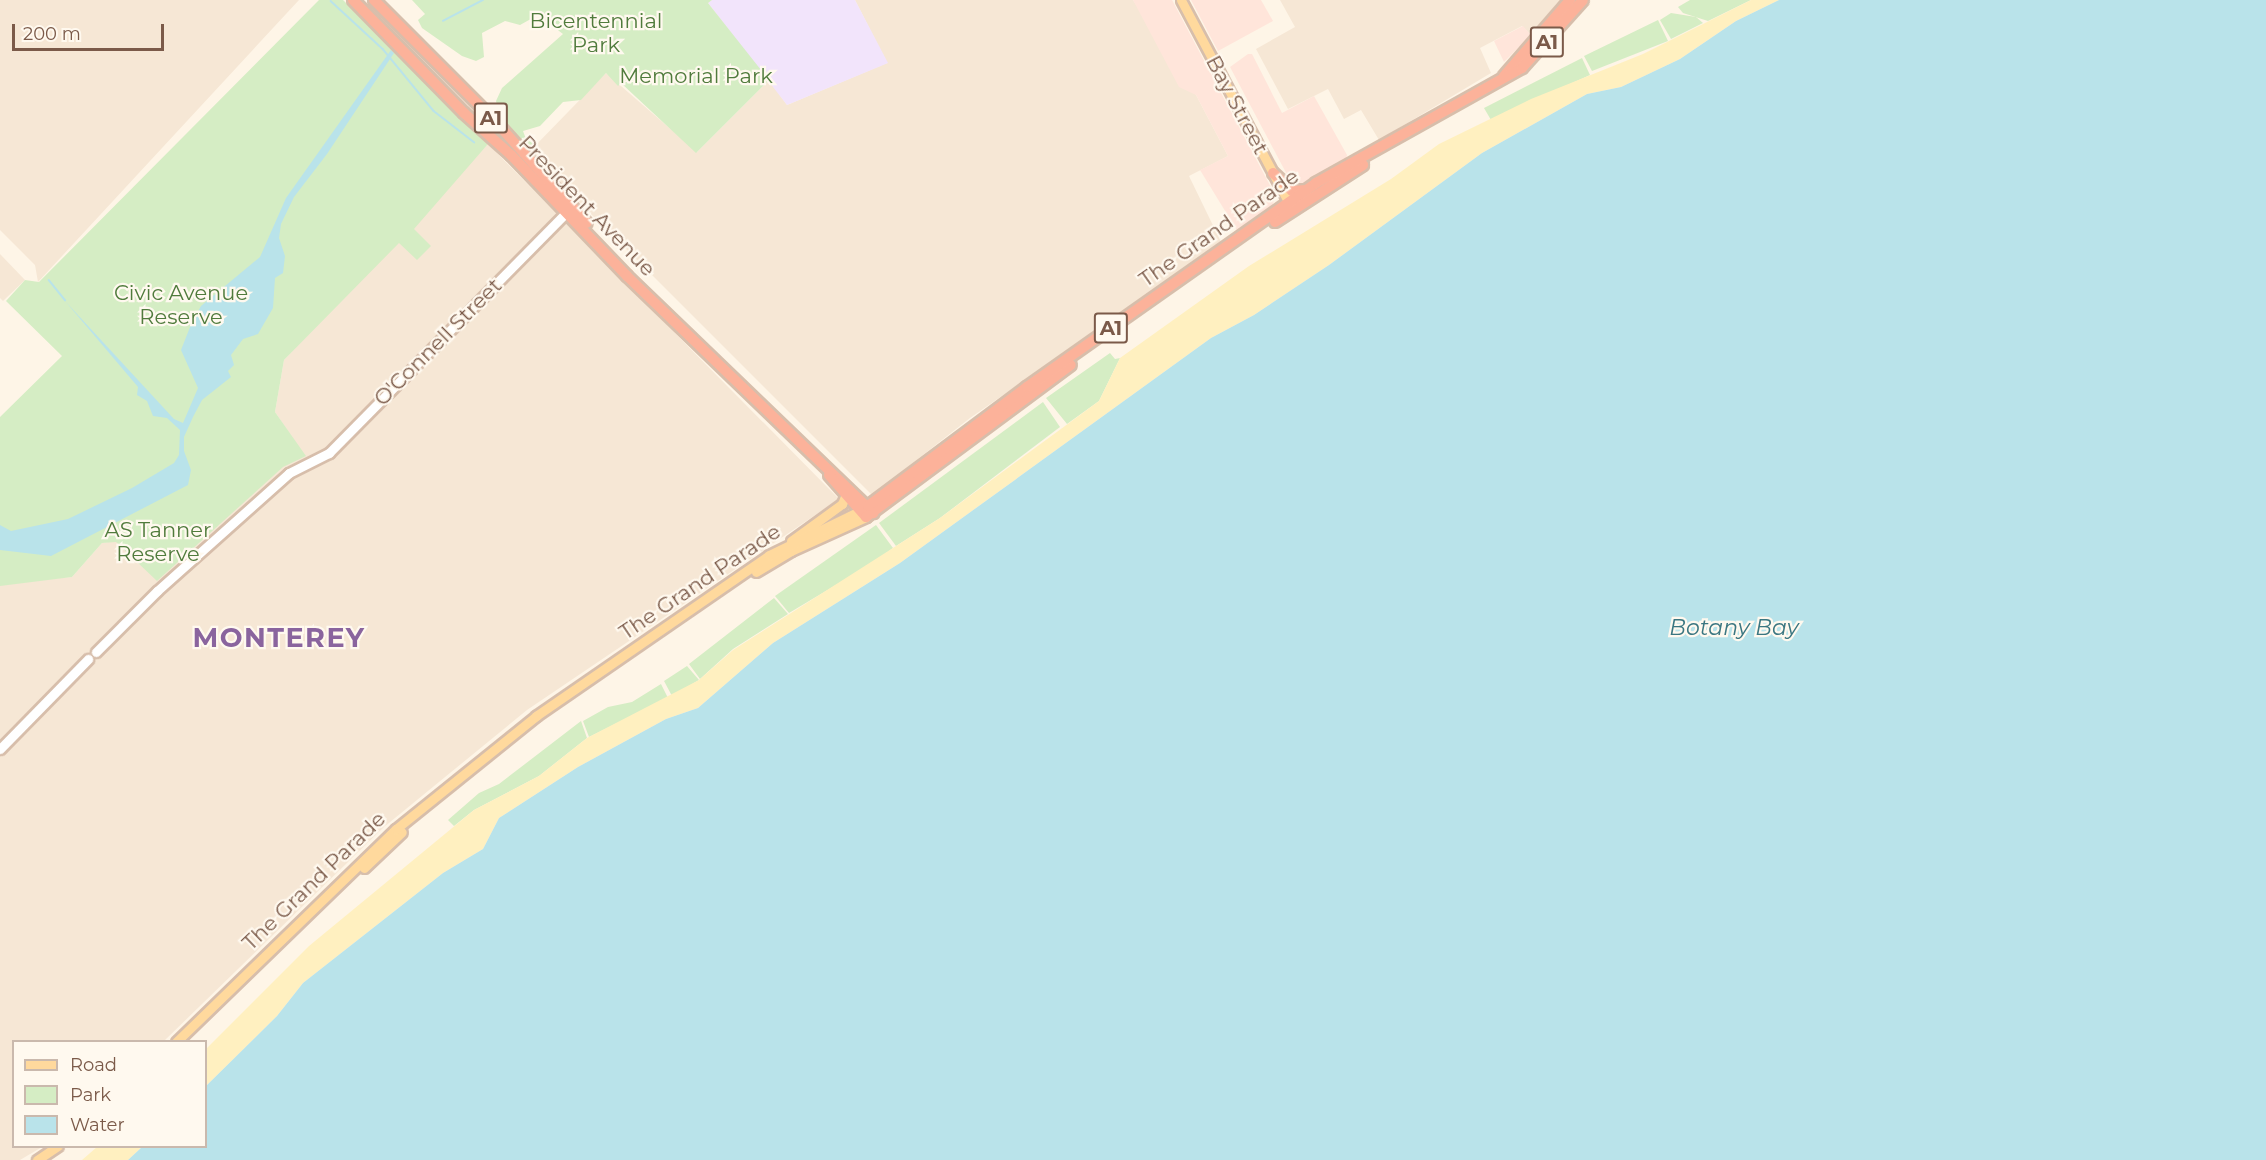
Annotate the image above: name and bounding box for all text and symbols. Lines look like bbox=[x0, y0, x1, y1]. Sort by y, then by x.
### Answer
park label: Bicentennial Park bbox=[530, 8, 662, 58]
scale bar bbox=[15, 12, 166, 50]
text: 200 m bbox=[23, 23, 81, 45]
road number: A1 bbox=[1529, 25, 1565, 59]
street label: Bay Street bbox=[1200, 51, 1274, 159]
park label: Memorial Park bbox=[619, 63, 773, 89]
road number: A1 bbox=[473, 101, 509, 135]
street label: President Avenue bbox=[513, 130, 661, 282]
street label: The Grand Parade bbox=[1135, 164, 1303, 292]
street label: O'Connell Street bbox=[369, 273, 507, 411]
park label: Civic Avenue Reserve bbox=[114, 280, 248, 330]
road number: A1 bbox=[1093, 311, 1129, 345]
park label: AS Tanner Reserve bbox=[105, 517, 211, 567]
street label: The Grand Parade bbox=[615, 519, 785, 645]
water label: Botany Bay bbox=[1669, 615, 1799, 641]
district label: MONTEREY bbox=[192, 622, 366, 654]
street label: The Grand Parade bbox=[237, 806, 391, 956]
legend bbox=[12, 1040, 207, 1148]
text: Road bbox=[70, 1054, 117, 1076]
text: Park bbox=[70, 1084, 111, 1106]
text: Water bbox=[70, 1114, 125, 1136]

